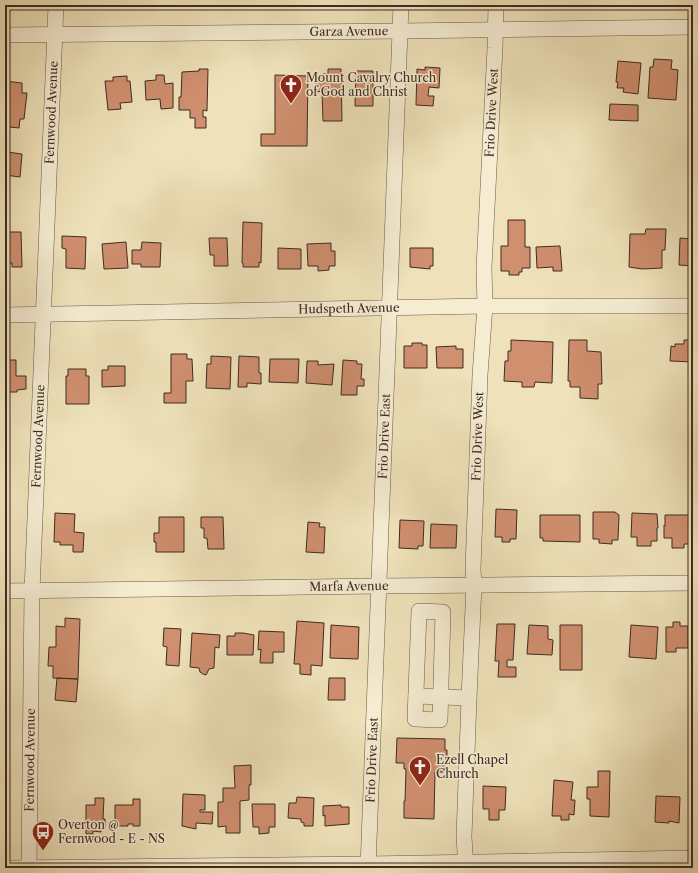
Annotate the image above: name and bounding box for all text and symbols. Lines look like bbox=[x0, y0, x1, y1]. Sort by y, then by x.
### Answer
street label: Garza Avenue bbox=[309, 23, 389, 39]
street label: Fernwood Avenue bbox=[41, 60, 61, 164]
street label: Frio Drive West bbox=[482, 67, 501, 158]
place label: Mount Cavalry Church of God and Christ bbox=[306, 70, 437, 99]
church icon: Mount Cavalry Church of God and Christ bbox=[278, 72, 304, 105]
street label: Hudspeth Avenue bbox=[298, 300, 400, 317]
street label: Fernwood Avenue bbox=[28, 384, 47, 488]
street label: Frio Drive West bbox=[468, 391, 486, 481]
street label: Frio Drive East bbox=[375, 393, 393, 479]
street label: Marfa Avenue bbox=[309, 578, 389, 594]
street label: Fernwood Avenue bbox=[22, 708, 38, 812]
street label: Frio Drive East bbox=[362, 716, 381, 803]
place label: Ezell Chapel Church bbox=[436, 752, 509, 781]
church icon: Ezell Chapel Church bbox=[407, 754, 433, 787]
place label: Overton @ Fernwood - E - NS bbox=[58, 817, 165, 846]
bus stop icon: Overton @ Fernwood - E - NS bbox=[30, 819, 56, 852]

